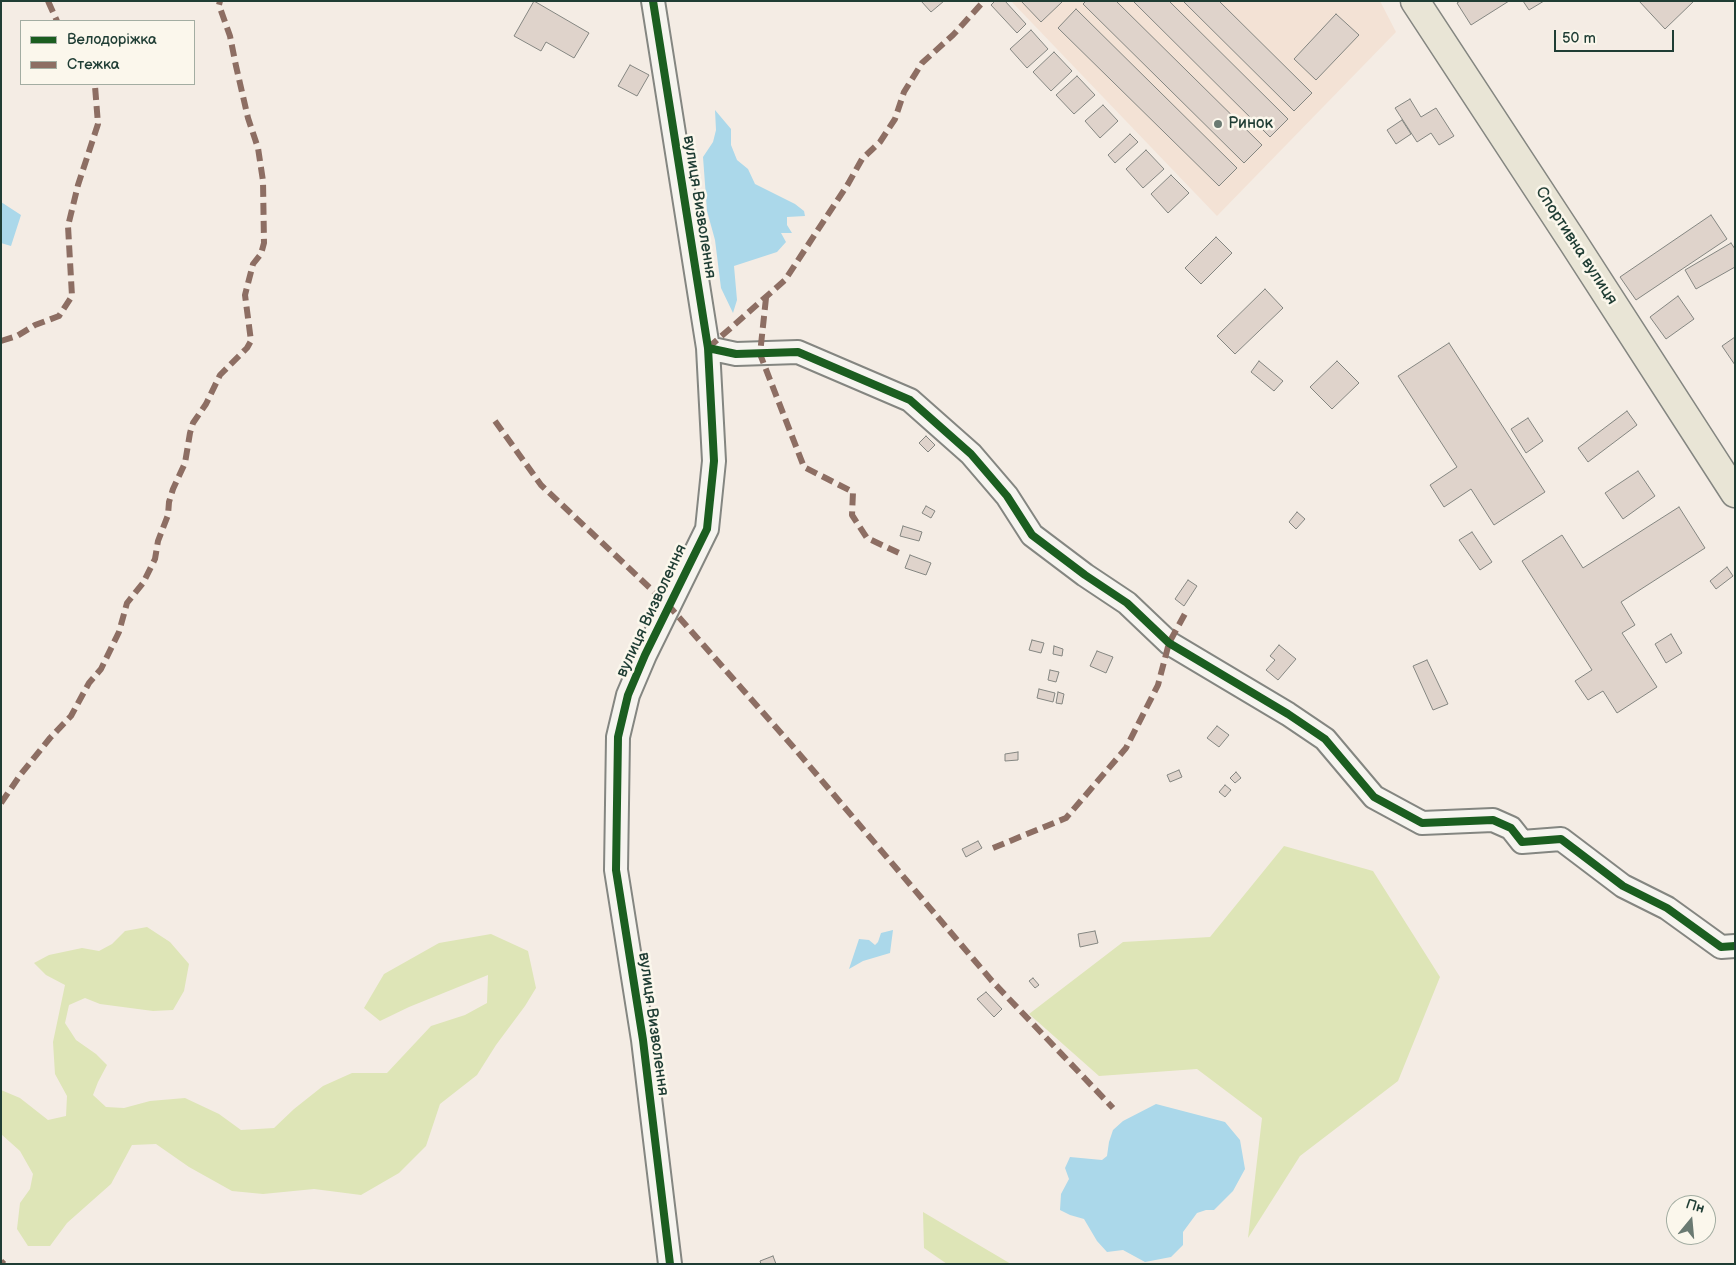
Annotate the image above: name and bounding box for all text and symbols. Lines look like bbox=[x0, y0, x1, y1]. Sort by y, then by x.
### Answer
legend bbox=[20, 20, 195, 85]
scale bar bbox=[1556, 20, 1676, 52]
text: 50 m bbox=[1562, 29, 1596, 48]
text: Велодоріжка bbox=[67, 30, 157, 49]
text: Стежка bbox=[67, 55, 120, 74]
place label: Ринок bbox=[1228, 114, 1273, 134]
marker: Ринок bbox=[1212, 118, 1224, 130]
street label: вулиця Визволення bbox=[678, 134, 720, 280]
street label: Спортивна вулиця bbox=[1531, 183, 1621, 309]
street label: вулиця Визволення bbox=[613, 541, 691, 681]
street label: вулиця Визволення bbox=[633, 951, 673, 1097]
north arrow bbox=[1666, 1195, 1716, 1245]
text: Пн bbox=[1684, 1195, 1707, 1217]

